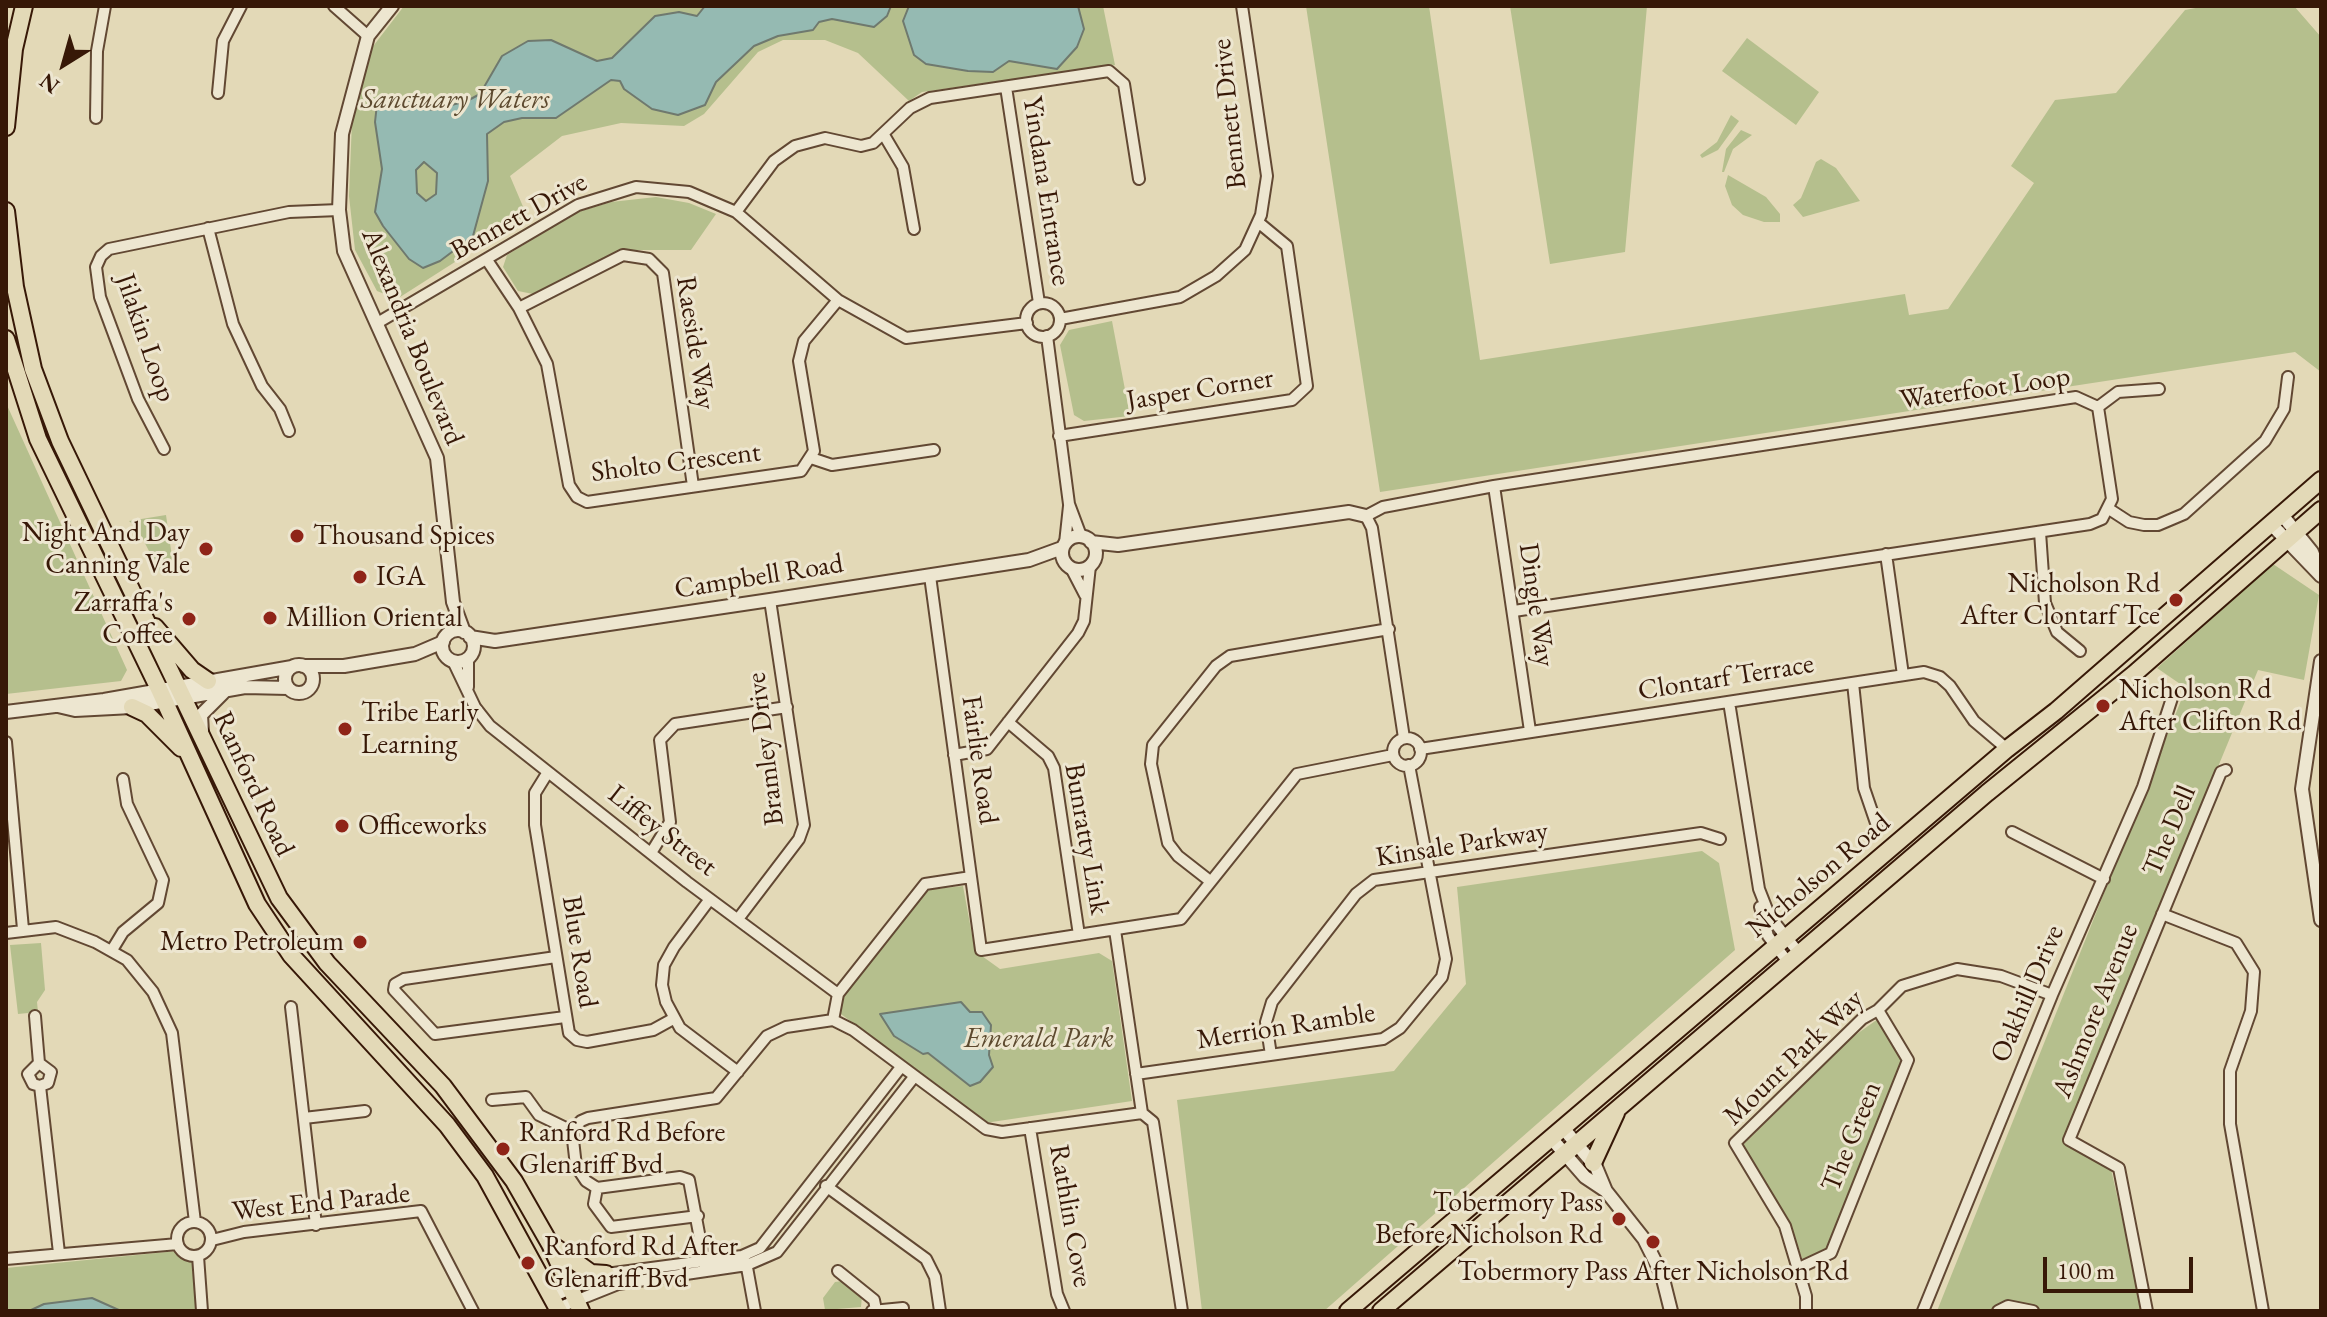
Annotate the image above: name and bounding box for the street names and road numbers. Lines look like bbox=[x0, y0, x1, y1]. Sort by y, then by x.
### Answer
street label: Bennett Drive bbox=[1205, 37, 1255, 191]
street label: Yindana Entrance bbox=[1014, 94, 1078, 288]
street label: Bennett Drive bbox=[445, 166, 593, 268]
street label: Alexandria Boulevard bbox=[353, 224, 471, 450]
street label: Jilakin Loop bbox=[107, 270, 183, 406]
street label: Raeside Way bbox=[668, 274, 722, 412]
street label: Waterfoot Loop bbox=[1897, 360, 2073, 418]
street label: Jasper Corner bbox=[1124, 362, 1276, 418]
street label: Sholto Crescent bbox=[589, 436, 763, 490]
street label: Dingle Way bbox=[1511, 541, 1561, 669]
street label: Campbell Road bbox=[672, 547, 846, 607]
street label: Clontarf Terrace bbox=[1636, 648, 1816, 708]
street label: Bramley Drive bbox=[740, 670, 792, 828]
street label: Fairlie Road bbox=[953, 694, 1005, 826]
street label: Ranford Road bbox=[205, 706, 301, 862]
street label: Bunratty Link bbox=[1056, 761, 1116, 917]
street label: Liffey Street bbox=[601, 778, 723, 884]
street label: The Dell bbox=[2136, 781, 2204, 881]
street label: Nicholson Road bbox=[1740, 806, 1898, 946]
street label: Kinsale Parkway bbox=[1374, 815, 1550, 875]
street label: Blue Road bbox=[554, 894, 604, 1010]
street label: Ashmore Avenue bbox=[2046, 919, 2146, 1103]
street label: Oakhill Drive bbox=[1984, 920, 2072, 1068]
street label: Mount Park Way bbox=[1717, 983, 1871, 1133]
street label: Merrion Ramble bbox=[1195, 996, 1377, 1058]
street label: The Green bbox=[1815, 1077, 1889, 1197]
street label: Rathlin Cove bbox=[1041, 1142, 1099, 1290]
street label: West End Parade bbox=[231, 1177, 411, 1229]

